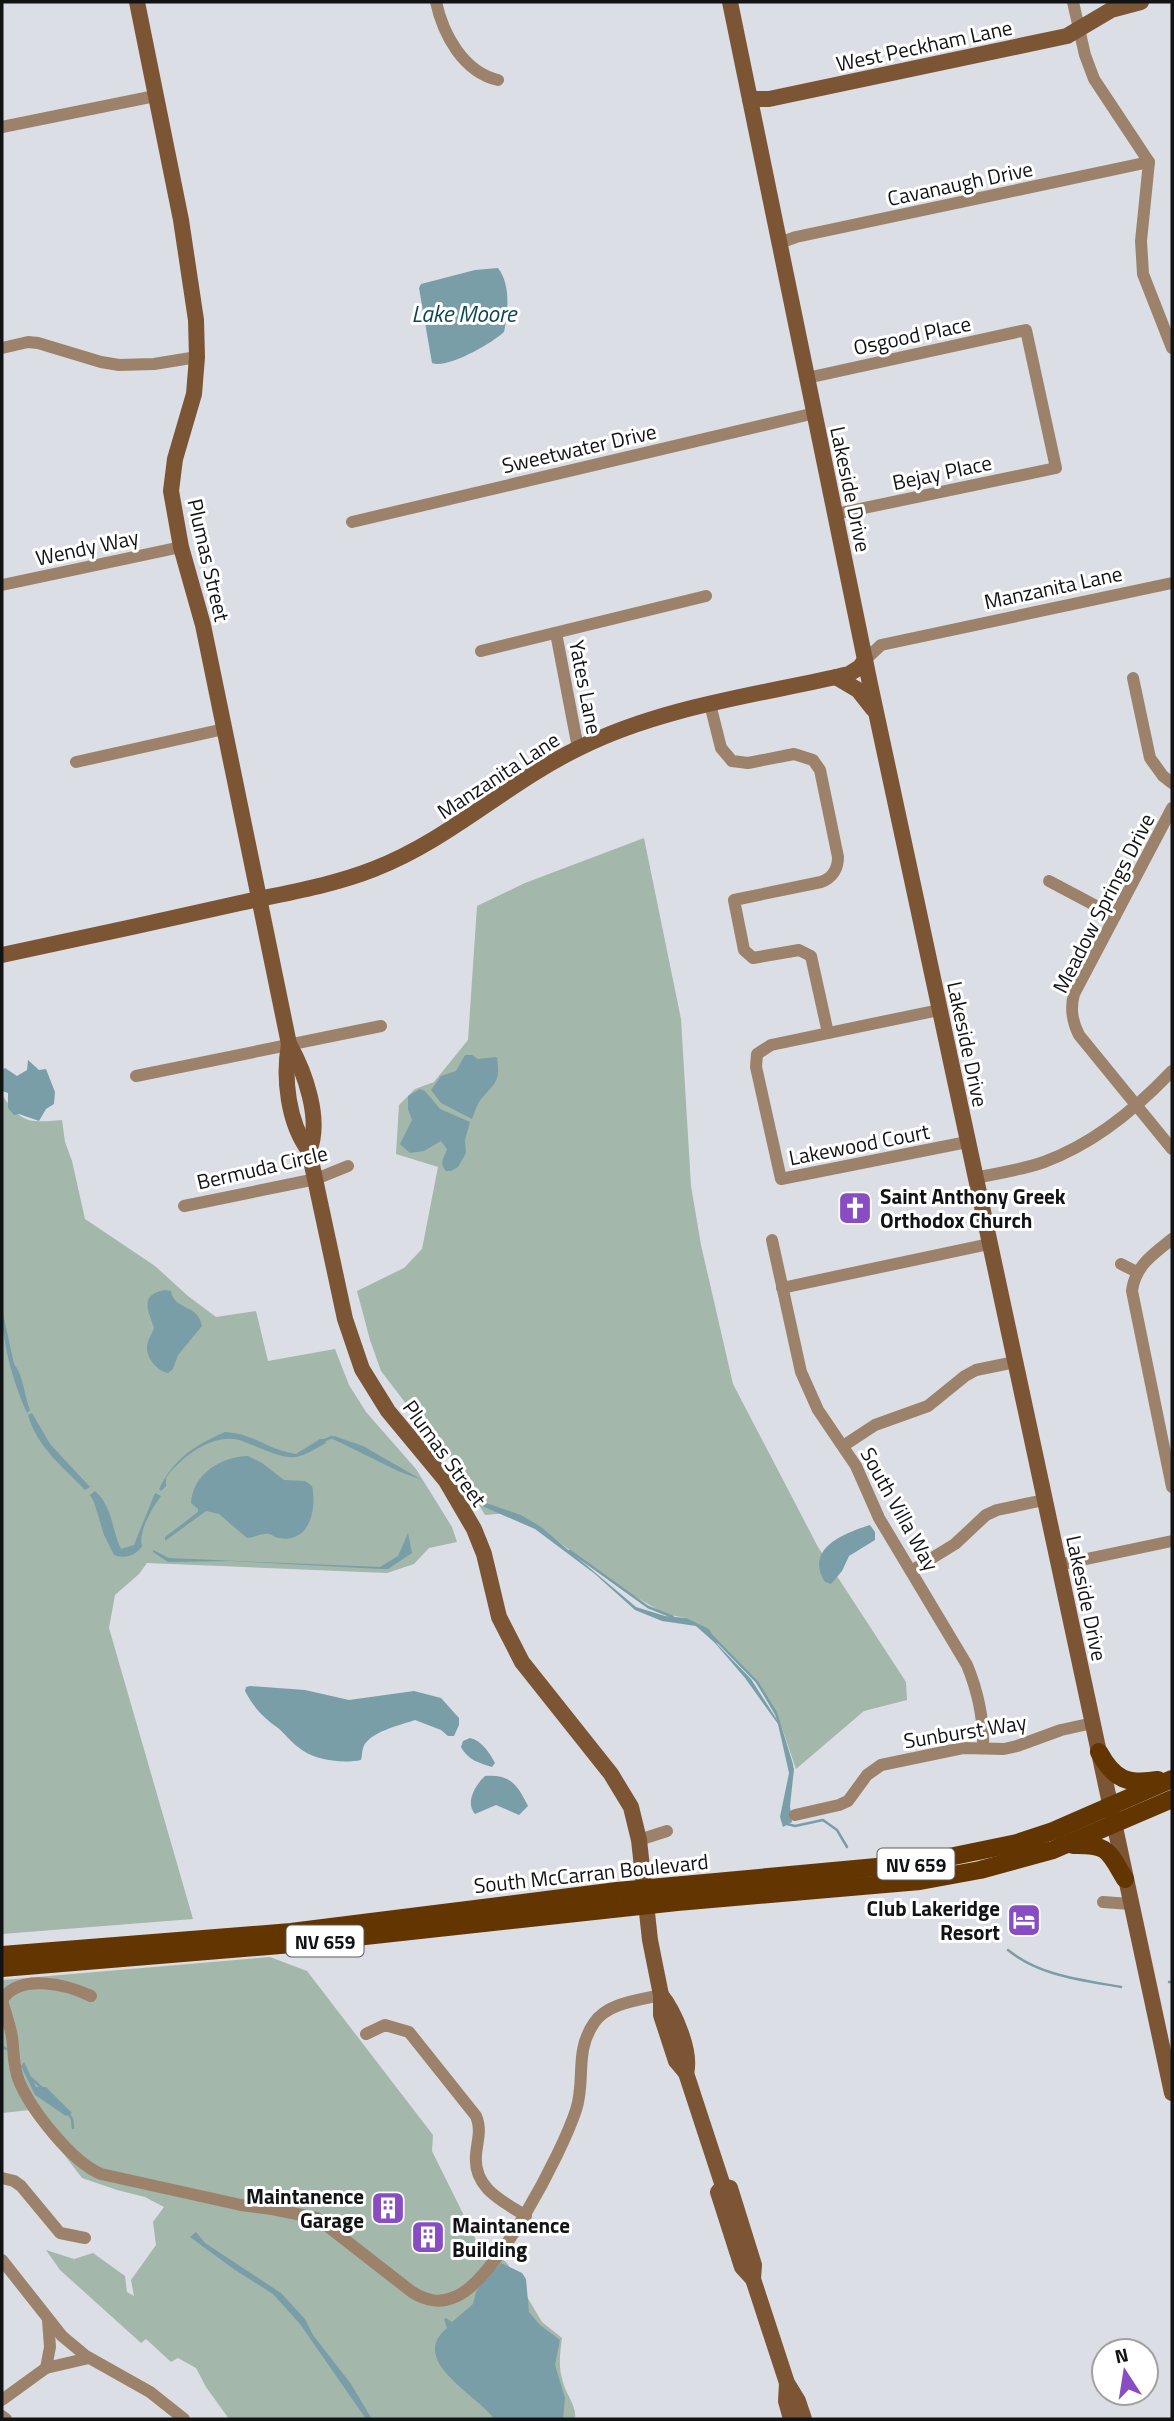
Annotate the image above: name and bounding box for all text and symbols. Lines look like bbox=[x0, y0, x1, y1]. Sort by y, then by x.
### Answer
street label: West Peckham Lane bbox=[833, 11, 1015, 79]
street label: Cavanaugh Drive bbox=[884, 152, 1036, 214]
water label: Lake Moore bbox=[412, 296, 518, 331]
street label: Osgood Place bbox=[850, 307, 974, 363]
street label: Sweetwater Drive bbox=[499, 415, 659, 481]
street label: Lakeside Drive bbox=[822, 423, 880, 555]
street label: Bejay Place bbox=[889, 446, 995, 498]
street label: Plumas Street bbox=[179, 495, 239, 625]
street label: Wendy Way bbox=[32, 520, 142, 574]
street label: Manzanita Lane bbox=[981, 557, 1125, 617]
street label: Yates Lane bbox=[561, 637, 611, 737]
street label: Manzanita Lane bbox=[430, 723, 566, 827]
street label: Meadow Springs Drive bbox=[1044, 807, 1162, 999]
street label: Lakeside Drive bbox=[939, 978, 997, 1110]
street label: Lakewood Court bbox=[786, 1115, 933, 1173]
street label: Bermuda Circle bbox=[193, 1136, 331, 1198]
place label: Saint Anthony Greek Orthodox Church bbox=[880, 1180, 1066, 1236]
church icon: Saint Anthony Greek Orthodox Church bbox=[836, 1189, 874, 1227]
street label: Plumas Street bbox=[395, 1393, 495, 1513]
street label: South Villa Way bbox=[853, 1441, 947, 1577]
street label: Lakeside Drive bbox=[1058, 1532, 1116, 1664]
street label: Sunburst Way bbox=[901, 1706, 1029, 1756]
street label: South McCarran Boulevard bbox=[472, 1845, 710, 1901]
road number: NV 659 bbox=[878, 1848, 954, 1880]
place label: Club Lakeridge Resort bbox=[867, 1892, 1000, 1948]
hotel icon: Club Lakeridge Resort bbox=[1005, 1901, 1043, 1939]
road number: NV 659 bbox=[286, 1926, 364, 1956]
place label: Maintanence Garage bbox=[246, 2180, 364, 2236]
building icon: Maintanence Garage bbox=[369, 2189, 407, 2227]
place label: Maintanence Building bbox=[452, 2209, 570, 2265]
building icon: Maintanence Building bbox=[409, 2218, 447, 2256]
north arrow bbox=[1090, 2337, 1160, 2407]
text: N bbox=[1112, 2339, 1131, 2370]

